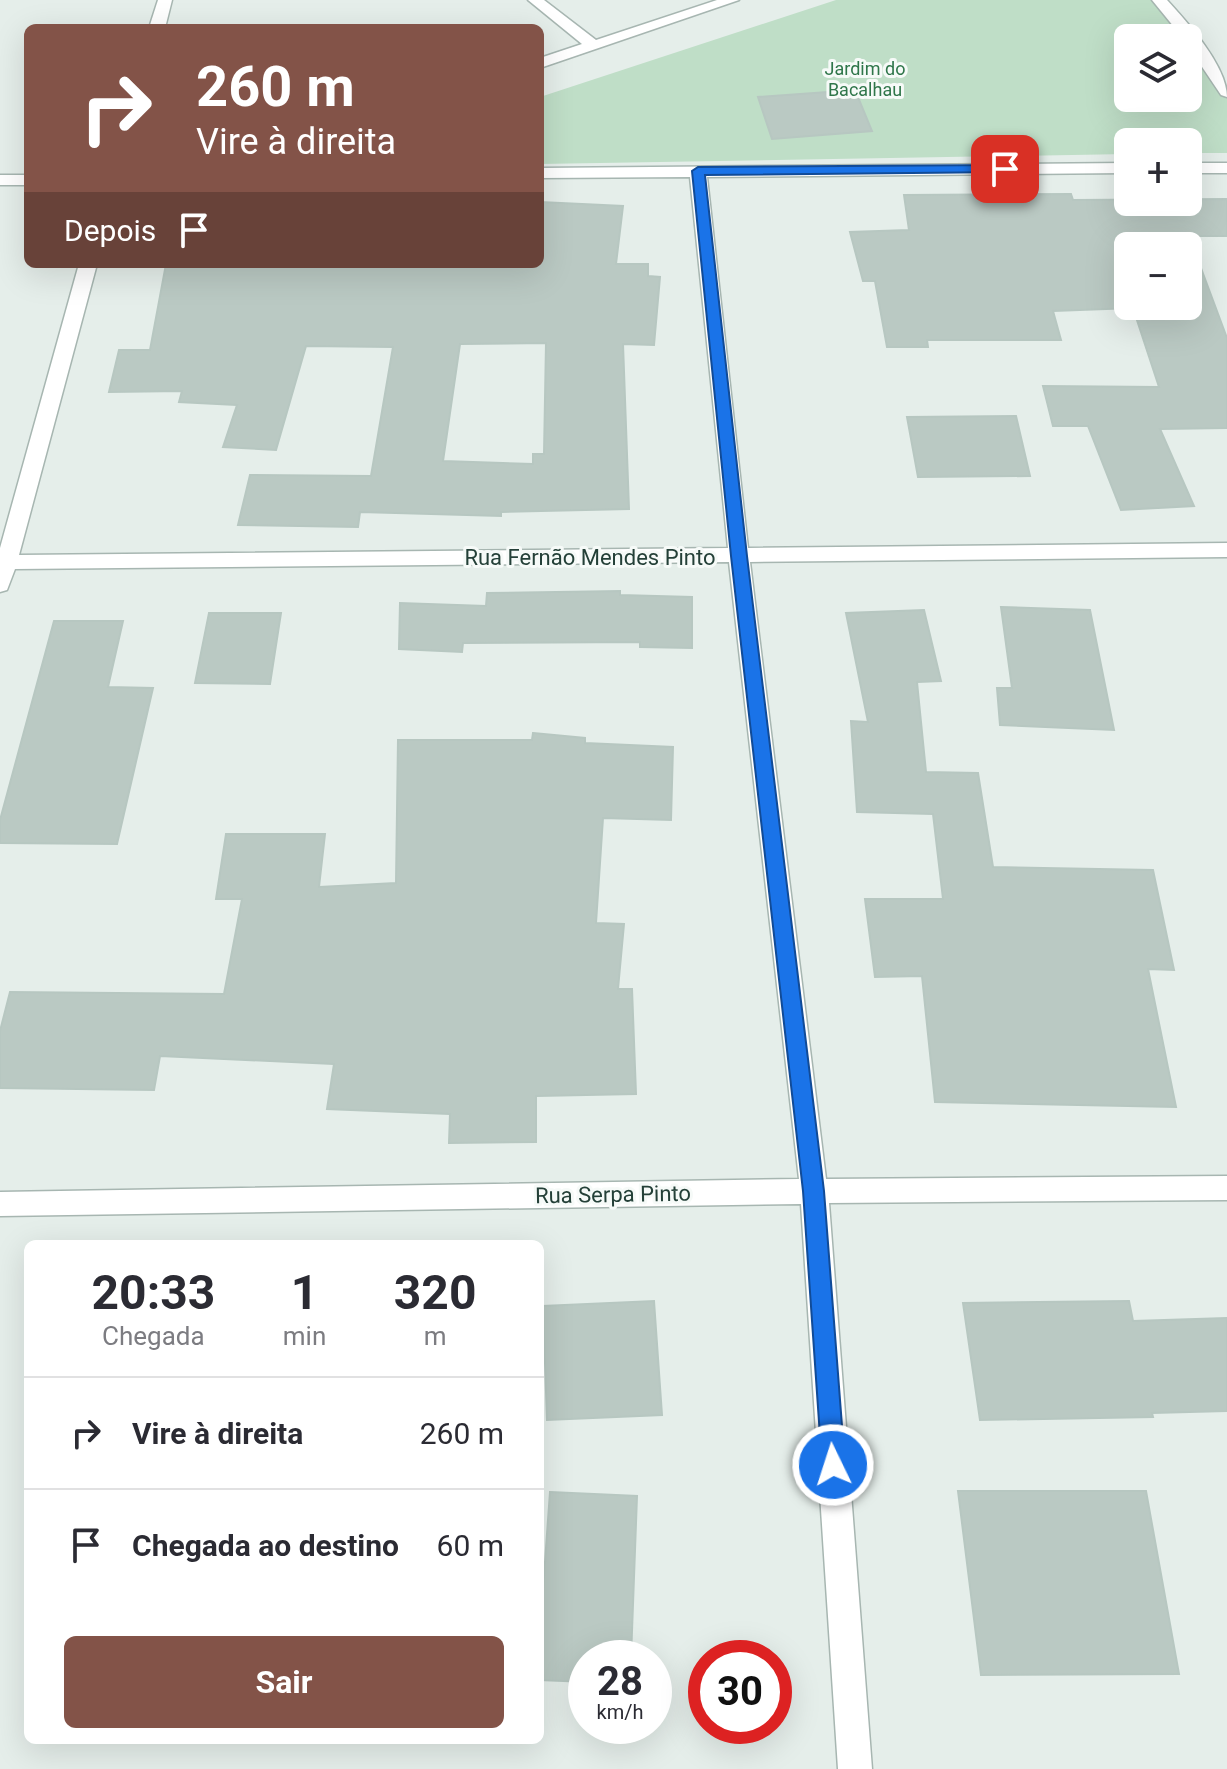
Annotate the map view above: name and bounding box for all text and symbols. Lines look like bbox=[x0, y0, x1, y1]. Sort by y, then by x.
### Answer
map controls bbox=[1114, 24, 1202, 320]
button: layers bbox=[1114, 24, 1202, 112]
text: 260 m bbox=[196, 54, 355, 120]
icon: right bbox=[64, 56, 168, 160]
park label: Jardim do Bacalhau bbox=[825, 58, 905, 100]
text: Vire à direita bbox=[196, 121, 396, 163]
button: + bbox=[1114, 128, 1202, 216]
pin bbox=[971, 135, 1039, 203]
icon: arrive bbox=[983, 147, 1027, 191]
icon: arrive bbox=[172, 208, 216, 252]
text: Depois bbox=[64, 213, 156, 248]
button: − bbox=[1114, 232, 1202, 320]
street label: Rua Fernão Mendes Pinto bbox=[464, 545, 716, 570]
street label: Rua Serpa Pinto bbox=[535, 1181, 691, 1208]
text: 20:33 bbox=[92, 1264, 215, 1321]
text: 1 bbox=[291, 1264, 318, 1321]
text: 320 bbox=[394, 1264, 476, 1321]
text: Chegada bbox=[102, 1321, 205, 1351]
text: min bbox=[283, 1321, 326, 1351]
text: m bbox=[424, 1321, 447, 1351]
icon: right bbox=[64, 1411, 108, 1455]
text: Vire à direita bbox=[132, 1416, 303, 1451]
text: 260 m bbox=[420, 1416, 504, 1451]
position arrow bbox=[791, 1423, 875, 1507]
icon: arrive bbox=[64, 1523, 108, 1567]
text: Chegada ao destino bbox=[132, 1528, 399, 1563]
text: 60 m bbox=[437, 1528, 504, 1563]
button: Sair bbox=[64, 1636, 504, 1728]
speed limit sign: 30 bbox=[688, 1640, 792, 1744]
text: 28 bbox=[597, 1658, 643, 1705]
text: km/h bbox=[597, 1700, 643, 1724]

